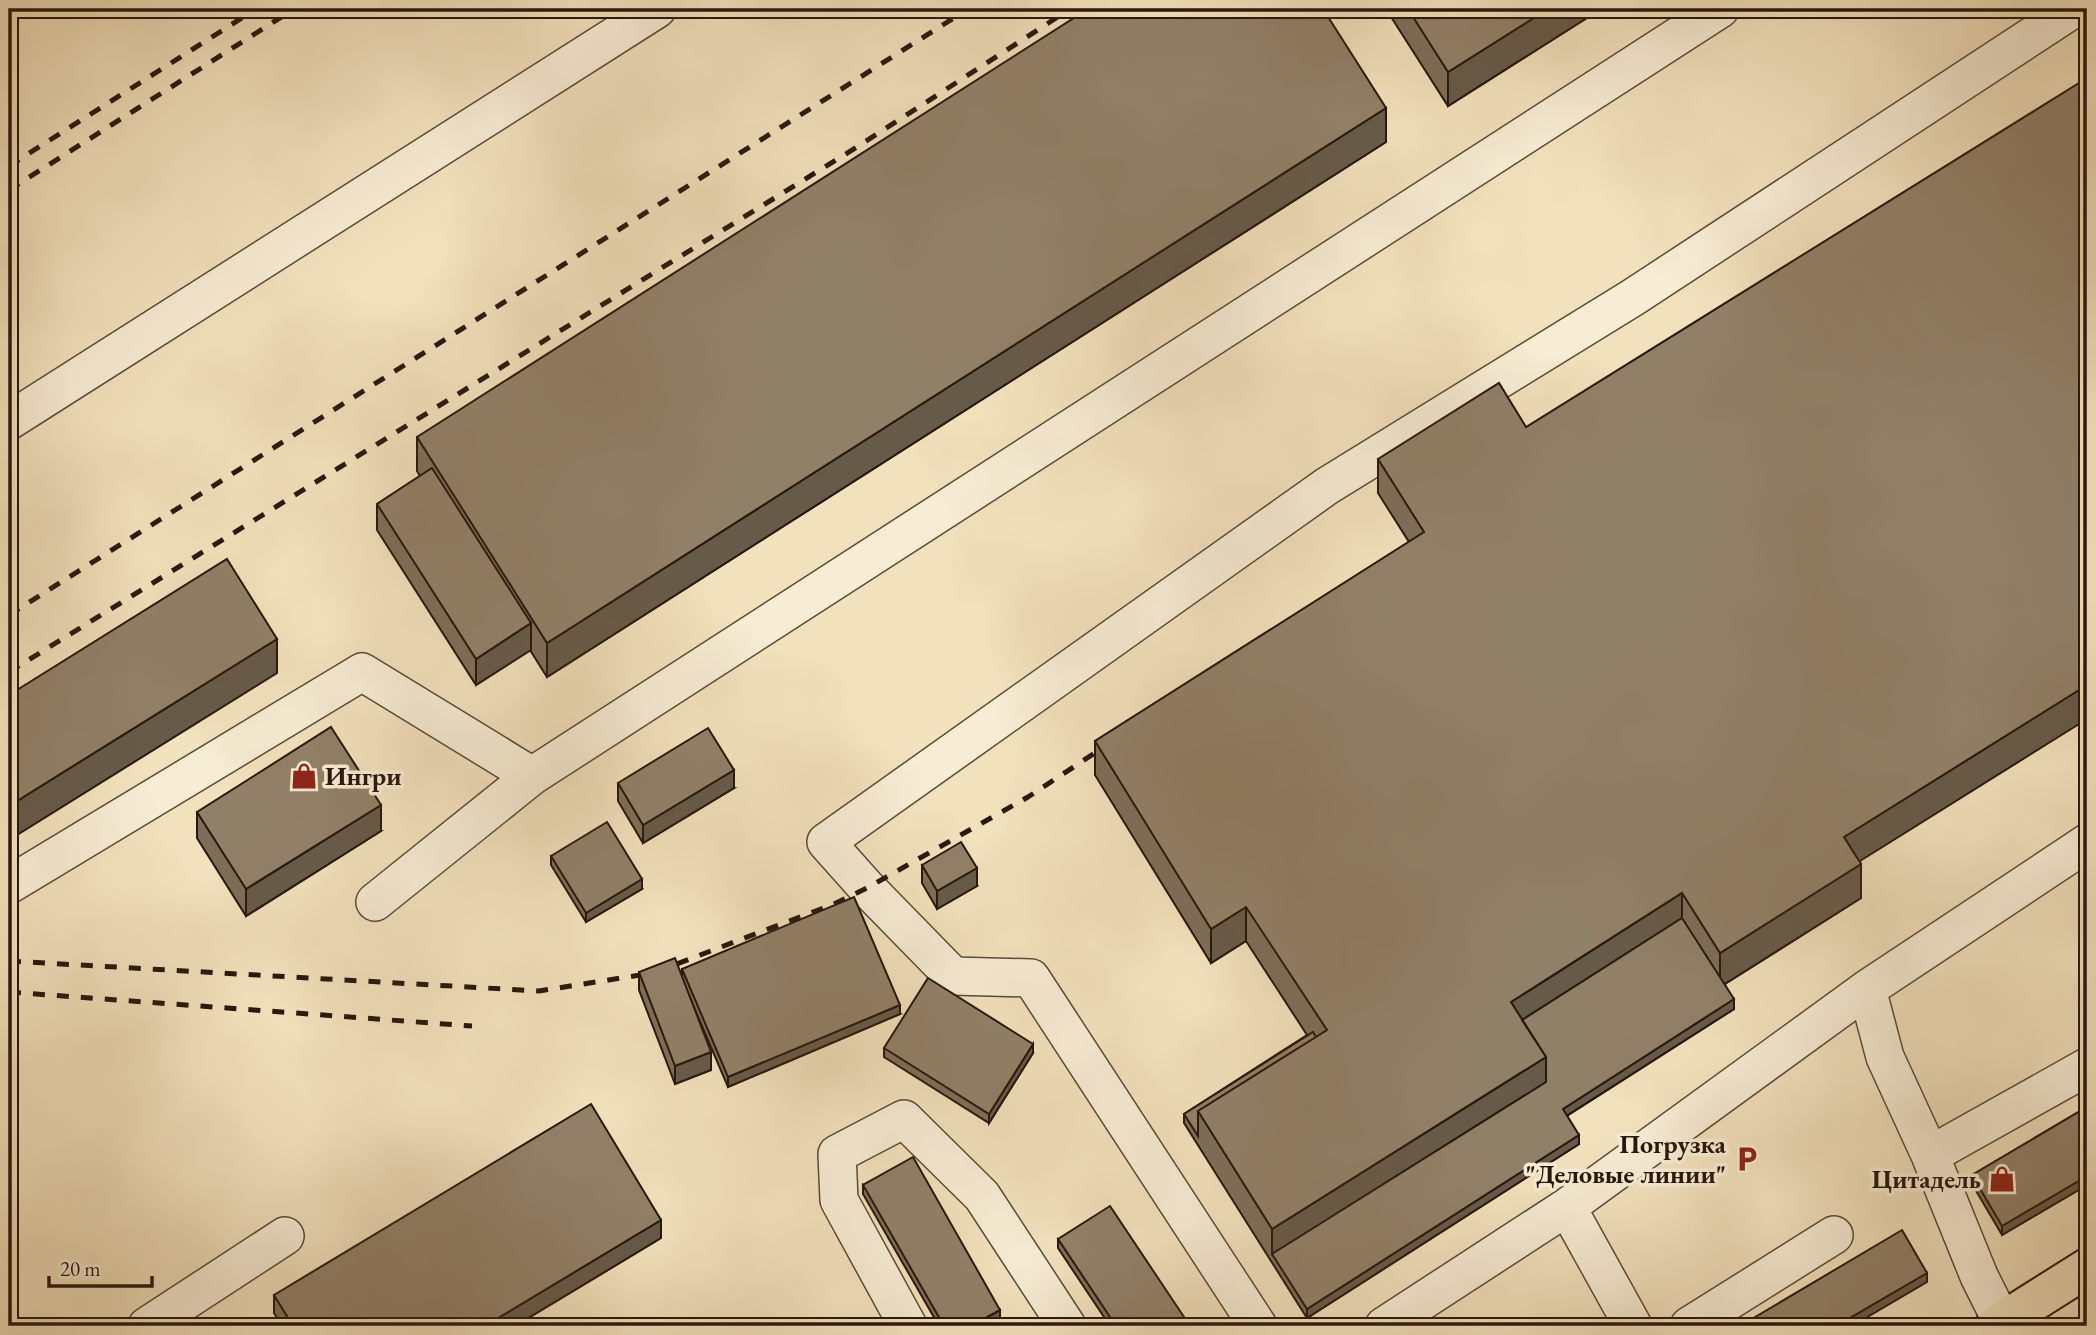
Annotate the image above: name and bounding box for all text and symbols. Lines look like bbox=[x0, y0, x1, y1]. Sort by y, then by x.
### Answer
place label: Ингри bbox=[325, 759, 401, 793]
shop icon: Ингри bbox=[289, 761, 319, 791]
place label: Погрузка "Деловые линии" bbox=[1526, 1127, 1727, 1191]
parking icon: Погрузка "Деловые линии" bbox=[1732, 1144, 1762, 1174]
place label: Цитадель bbox=[1872, 1162, 1981, 1196]
shop icon: Цитадель bbox=[1987, 1164, 2017, 1194]
scale bar bbox=[49, 1244, 152, 1288]
text: 20 m bbox=[60, 1255, 101, 1282]

